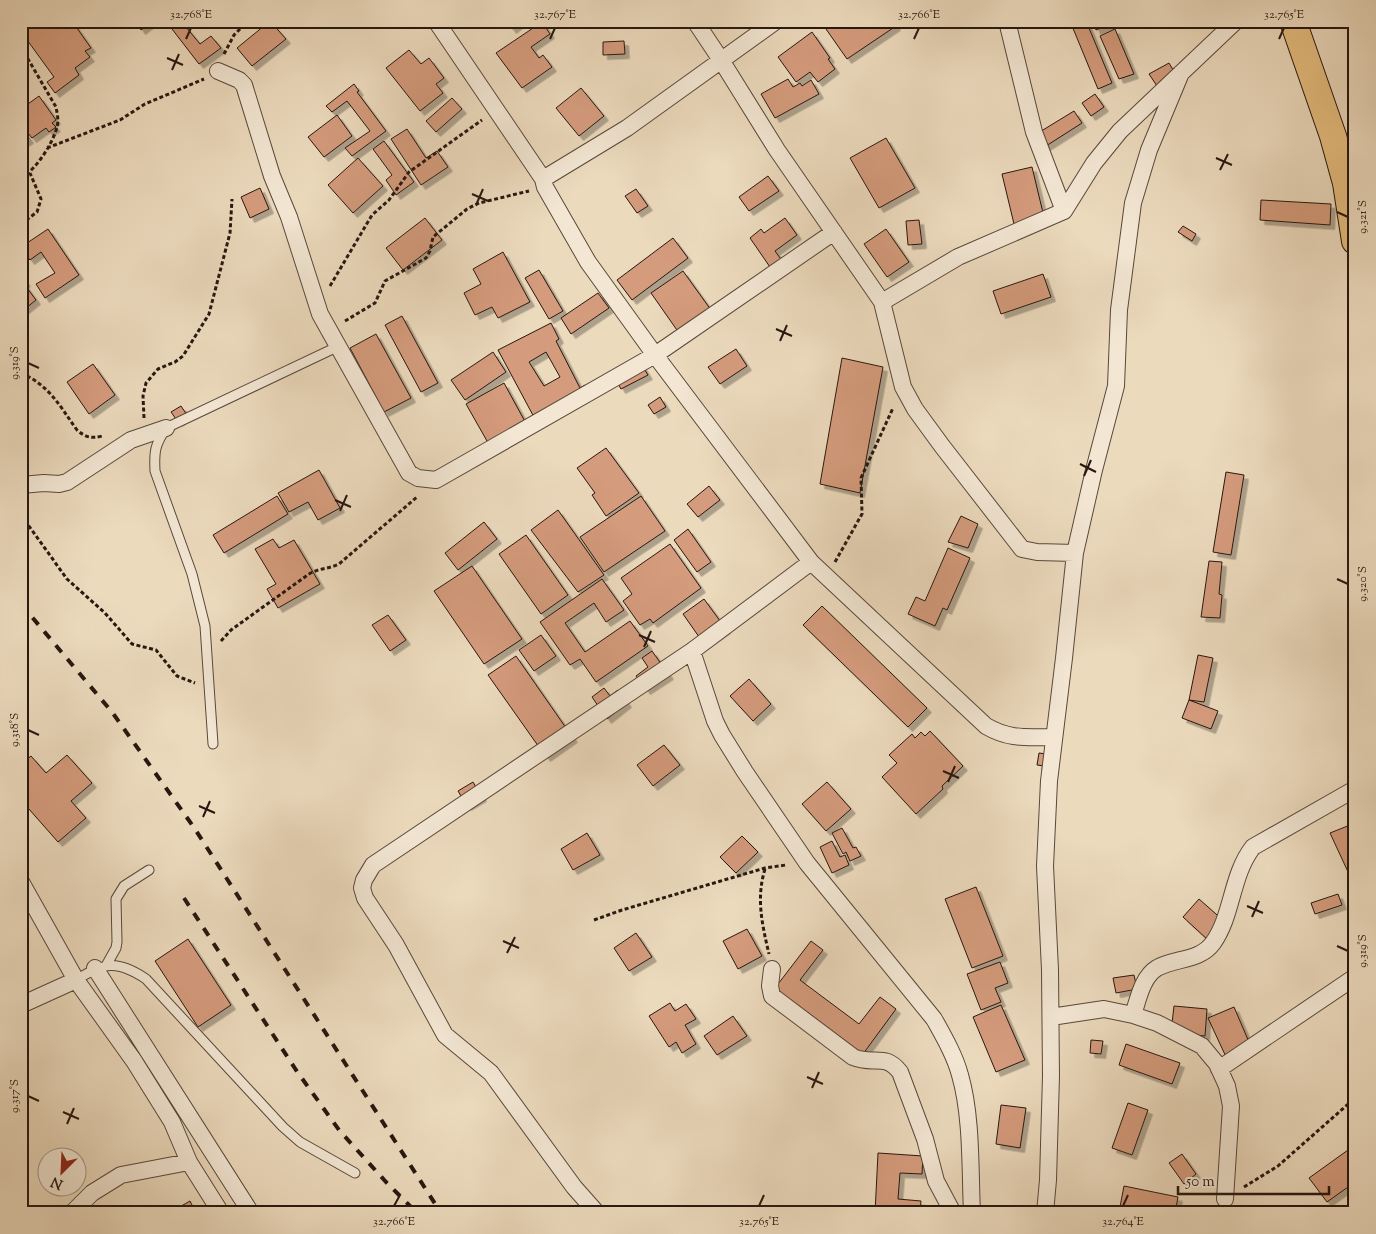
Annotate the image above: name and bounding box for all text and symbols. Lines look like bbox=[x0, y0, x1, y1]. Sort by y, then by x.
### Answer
text: 32.768°E bbox=[170, 6, 213, 24]
text: 32.767°E bbox=[534, 6, 577, 24]
text: 32.766°E bbox=[898, 6, 941, 24]
text: 32.765°E bbox=[1264, 6, 1305, 24]
text: 9.321°S bbox=[1354, 200, 1372, 234]
text: 9.319°S bbox=[6, 346, 24, 380]
text: 9.320°S bbox=[1354, 566, 1372, 602]
text: 9.318°S bbox=[6, 713, 24, 747]
text: 9.319°S bbox=[1354, 934, 1372, 968]
text: 9.317°S bbox=[6, 1079, 24, 1113]
north arrow bbox=[38, 1146, 88, 1196]
scale bar bbox=[1178, 1164, 1330, 1196]
text: N bbox=[48, 1171, 67, 1193]
text: 50 m bbox=[1185, 1172, 1215, 1193]
text: 32.766°E bbox=[373, 1213, 416, 1231]
text: 32.765°E bbox=[739, 1213, 780, 1231]
text: 32.764°E bbox=[1102, 1213, 1145, 1231]

